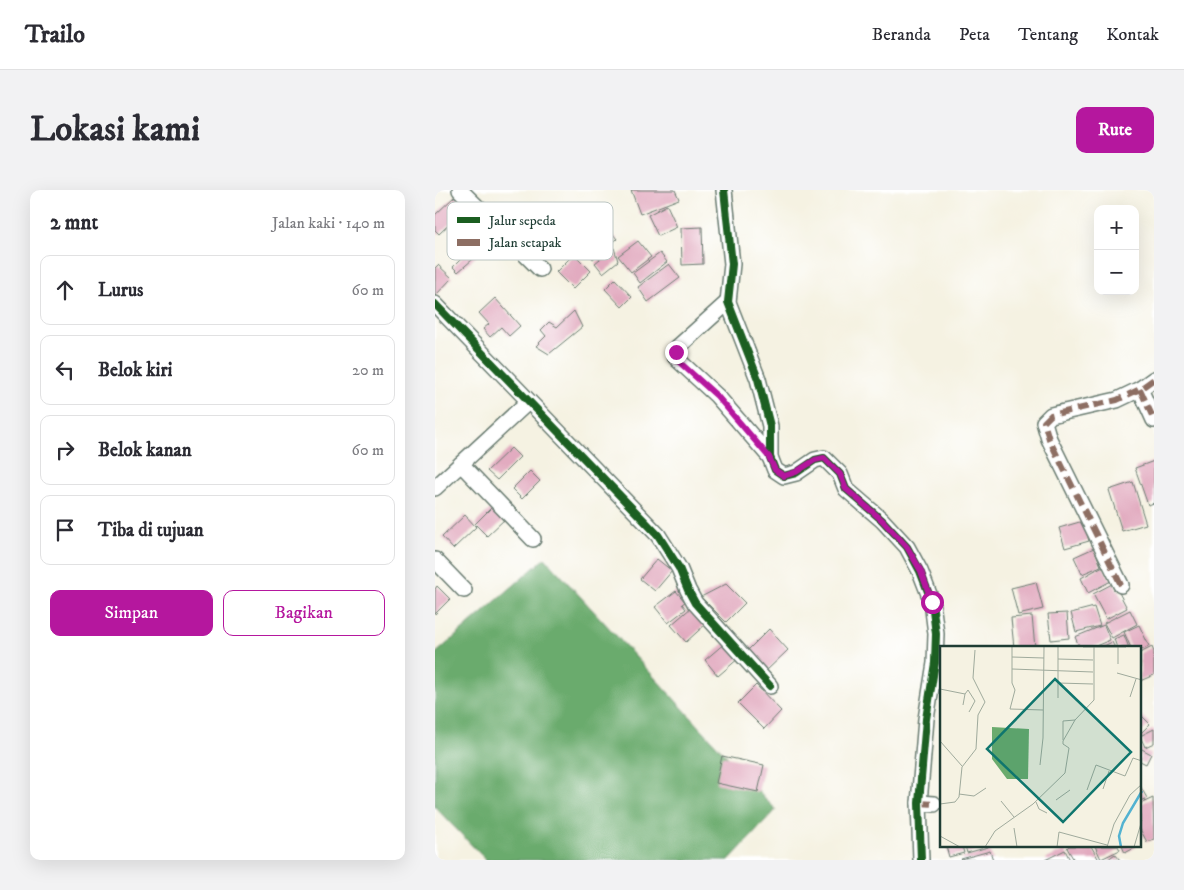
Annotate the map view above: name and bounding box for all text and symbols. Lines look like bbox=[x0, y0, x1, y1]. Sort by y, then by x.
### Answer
text: Trailo bbox=[25, 20, 85, 50]
text: Beranda bbox=[872, 24, 931, 46]
text: Peta bbox=[959, 24, 990, 46]
text: Tentang bbox=[1018, 24, 1078, 46]
text: Kontak bbox=[1106, 24, 1159, 46]
button: Rute bbox=[1076, 107, 1154, 153]
text: Lokasi kami bbox=[30, 108, 200, 152]
legend bbox=[447, 202, 613, 260]
map controls bbox=[1094, 205, 1139, 295]
button: + bbox=[1094, 205, 1139, 250]
text: 2 mnt bbox=[50, 210, 98, 236]
text: Jalur sepeda bbox=[487, 212, 556, 230]
text: Jalan kaki · 140 m bbox=[272, 213, 385, 233]
text: Jalan setapak bbox=[487, 234, 562, 252]
button: − bbox=[1094, 250, 1139, 295]
icon: ahead bbox=[51, 276, 79, 304]
text: Lurus bbox=[98, 279, 143, 302]
text: 60 m bbox=[352, 280, 384, 300]
route end bbox=[665, 341, 688, 364]
icon: left bbox=[51, 356, 79, 384]
text: Belok kiri bbox=[98, 359, 172, 382]
text: 20 m bbox=[352, 360, 384, 380]
icon: right bbox=[51, 436, 79, 464]
text: Belok kanan bbox=[98, 439, 192, 462]
text: 60 m bbox=[352, 440, 384, 460]
icon: arrive bbox=[51, 516, 79, 544]
text: Tiba di tujuan bbox=[98, 519, 204, 542]
button: Simpan bbox=[50, 590, 213, 636]
button: Bagikan bbox=[223, 590, 385, 636]
route start bbox=[921, 591, 944, 614]
inset map bbox=[940, 646, 1141, 848]

